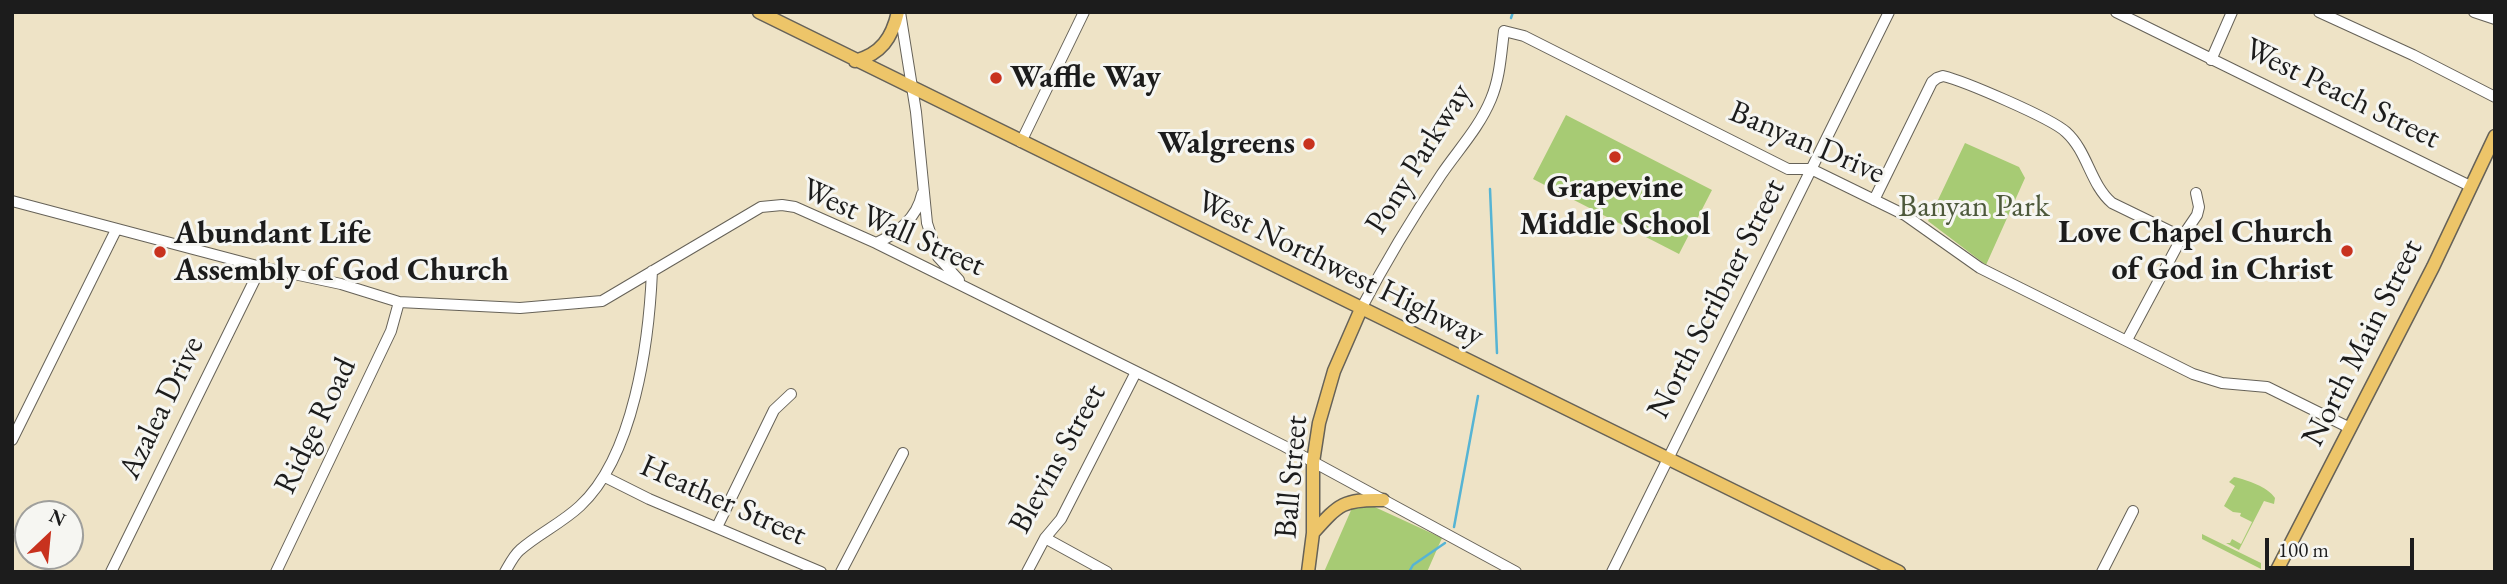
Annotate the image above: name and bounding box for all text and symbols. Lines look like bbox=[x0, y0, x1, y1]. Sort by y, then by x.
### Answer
street label: West Peach Street bbox=[2238, 30, 2446, 158]
place label: Waffle Way bbox=[1010, 59, 1161, 97]
marker: Waffle Way bbox=[988, 70, 1004, 86]
street label: Pony Parkway bbox=[1358, 77, 1480, 241]
street label: Banyan Drive bbox=[1724, 93, 1890, 193]
place label: Walgreens bbox=[1158, 125, 1295, 163]
marker: Walgreens bbox=[1301, 136, 1317, 152]
marker: Grapevine Middle School bbox=[1607, 149, 1623, 165]
place label: Grapevine Middle School bbox=[1520, 169, 1710, 244]
street label: West Wall Street bbox=[796, 171, 990, 285]
street label: North Scribner Street bbox=[1640, 173, 1794, 425]
street label: West Northwest Highway bbox=[1190, 183, 1490, 355]
park label: Banyan Park bbox=[1898, 188, 2050, 226]
place label: Love Chapel Church of God in Christ bbox=[2058, 214, 2333, 289]
place label: Abundant Life Assembly of God Church bbox=[174, 215, 509, 290]
street label: North Main Street bbox=[2294, 233, 2432, 453]
marker: Love Chapel Church of God in Christ bbox=[2339, 243, 2355, 259]
marker: Abundant Life Assembly of God Church bbox=[152, 244, 168, 260]
street label: Azalea Drive bbox=[111, 330, 213, 486]
street label: Ridge Road bbox=[267, 352, 365, 500]
street label: Blevins Street bbox=[1001, 378, 1115, 540]
street label: Ball Street bbox=[1267, 414, 1317, 540]
street label: Heather Street bbox=[634, 447, 812, 555]
north arrow bbox=[14, 500, 84, 570]
text: N bbox=[45, 503, 70, 532]
scale bar bbox=[2269, 524, 2418, 568]
text: 100 m bbox=[2278, 536, 2329, 563]

